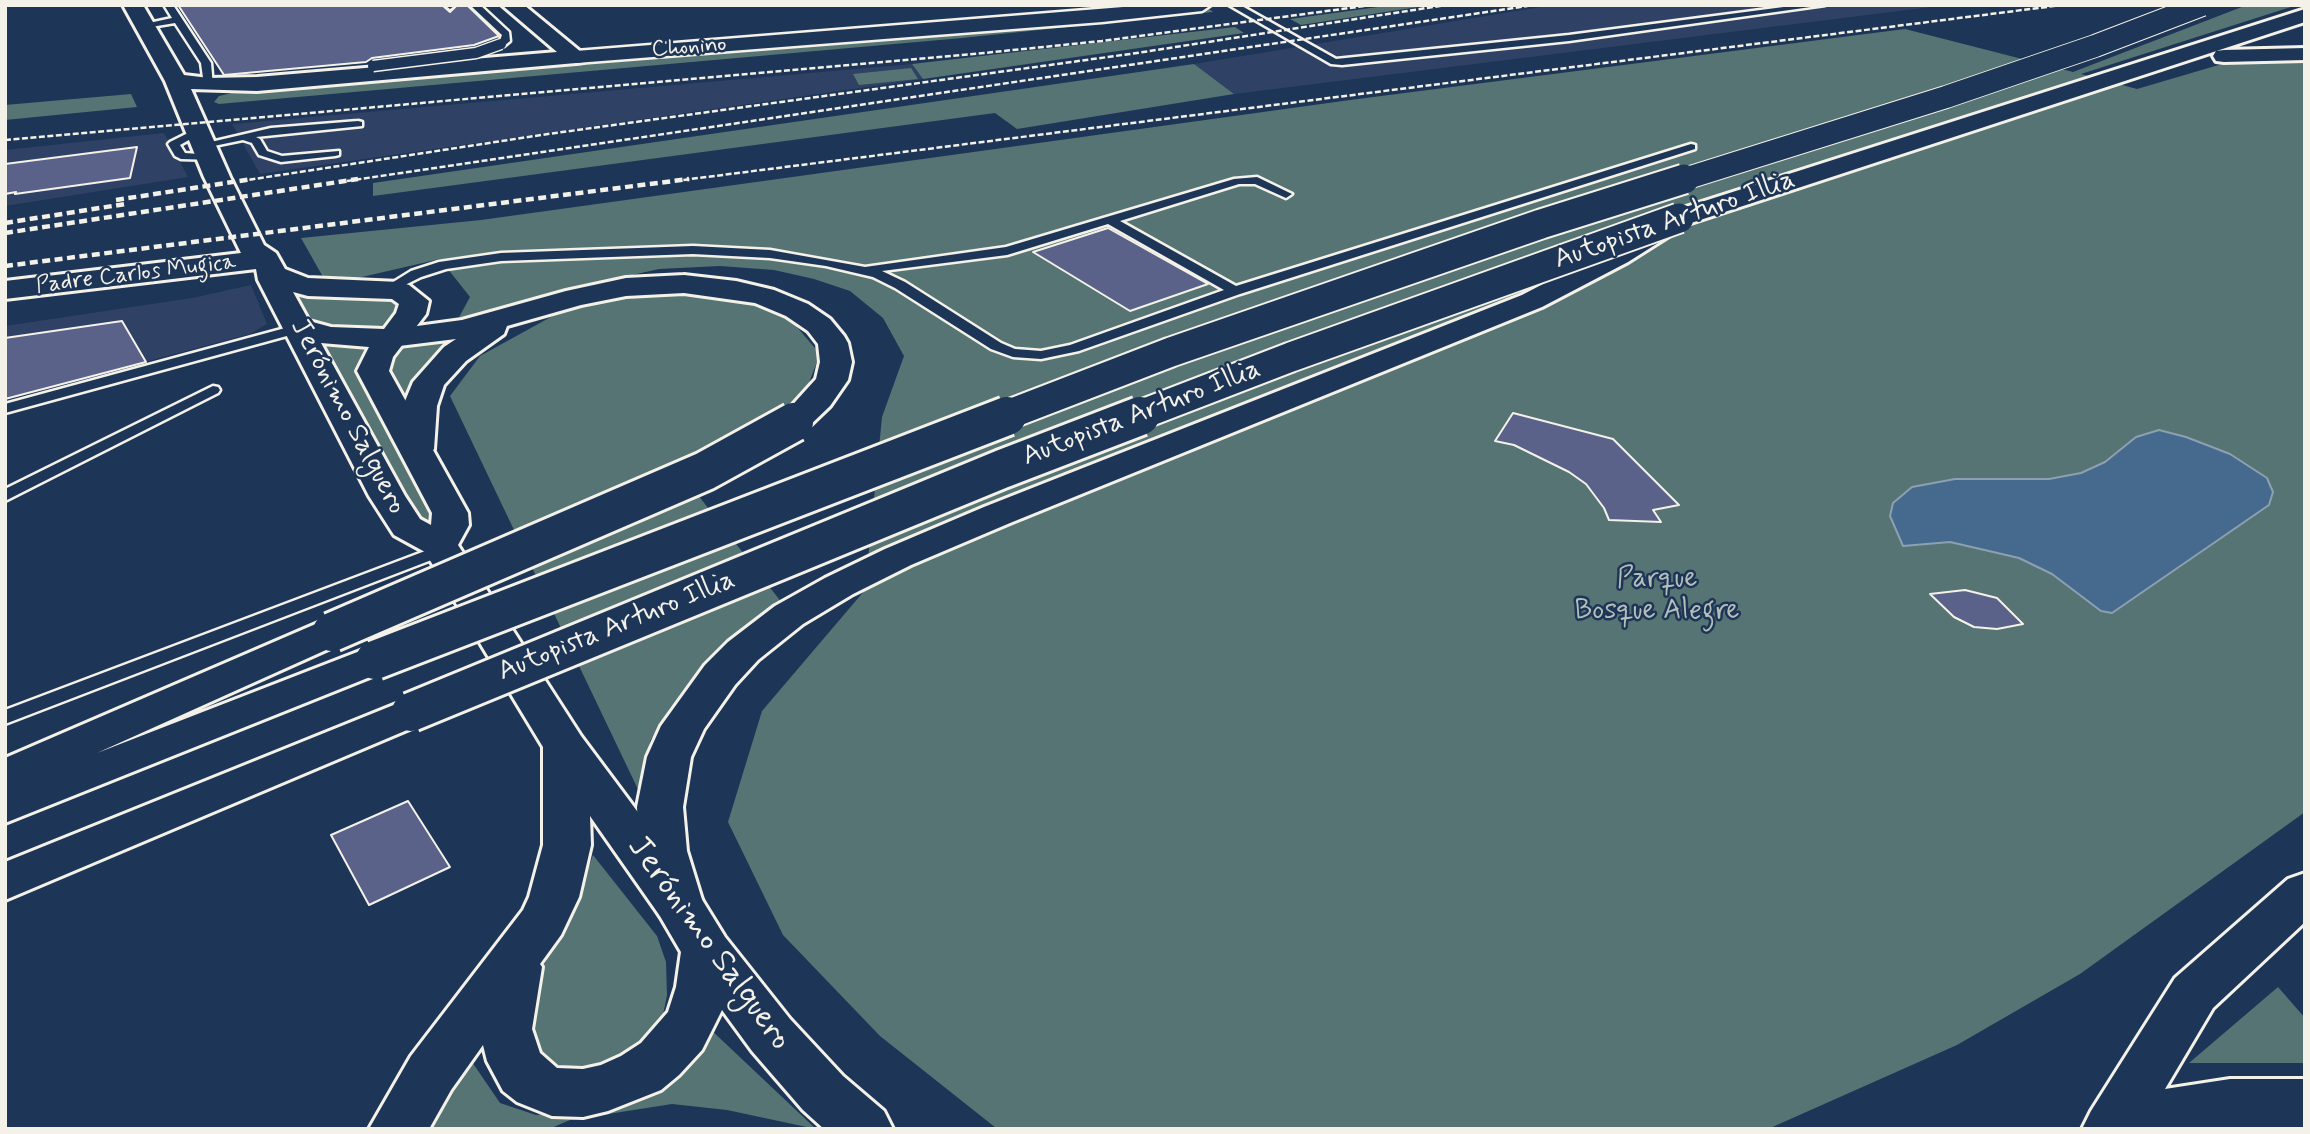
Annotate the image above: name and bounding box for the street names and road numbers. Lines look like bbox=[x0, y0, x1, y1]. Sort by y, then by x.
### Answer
street label: Chonino bbox=[651, 32, 727, 64]
street label: Autopista Arturo Illia bbox=[1550, 164, 1800, 278]
street label: Padre Carlos Mugica bbox=[34, 249, 238, 301]
street label: Jerónimo Salguero bbox=[281, 314, 413, 520]
street label: Autopista Arturo Illia bbox=[1018, 353, 1266, 475]
street label: Autopista Arturo Illia bbox=[494, 564, 740, 690]
street label: Jerónimo Salguero bbox=[617, 829, 799, 1059]

